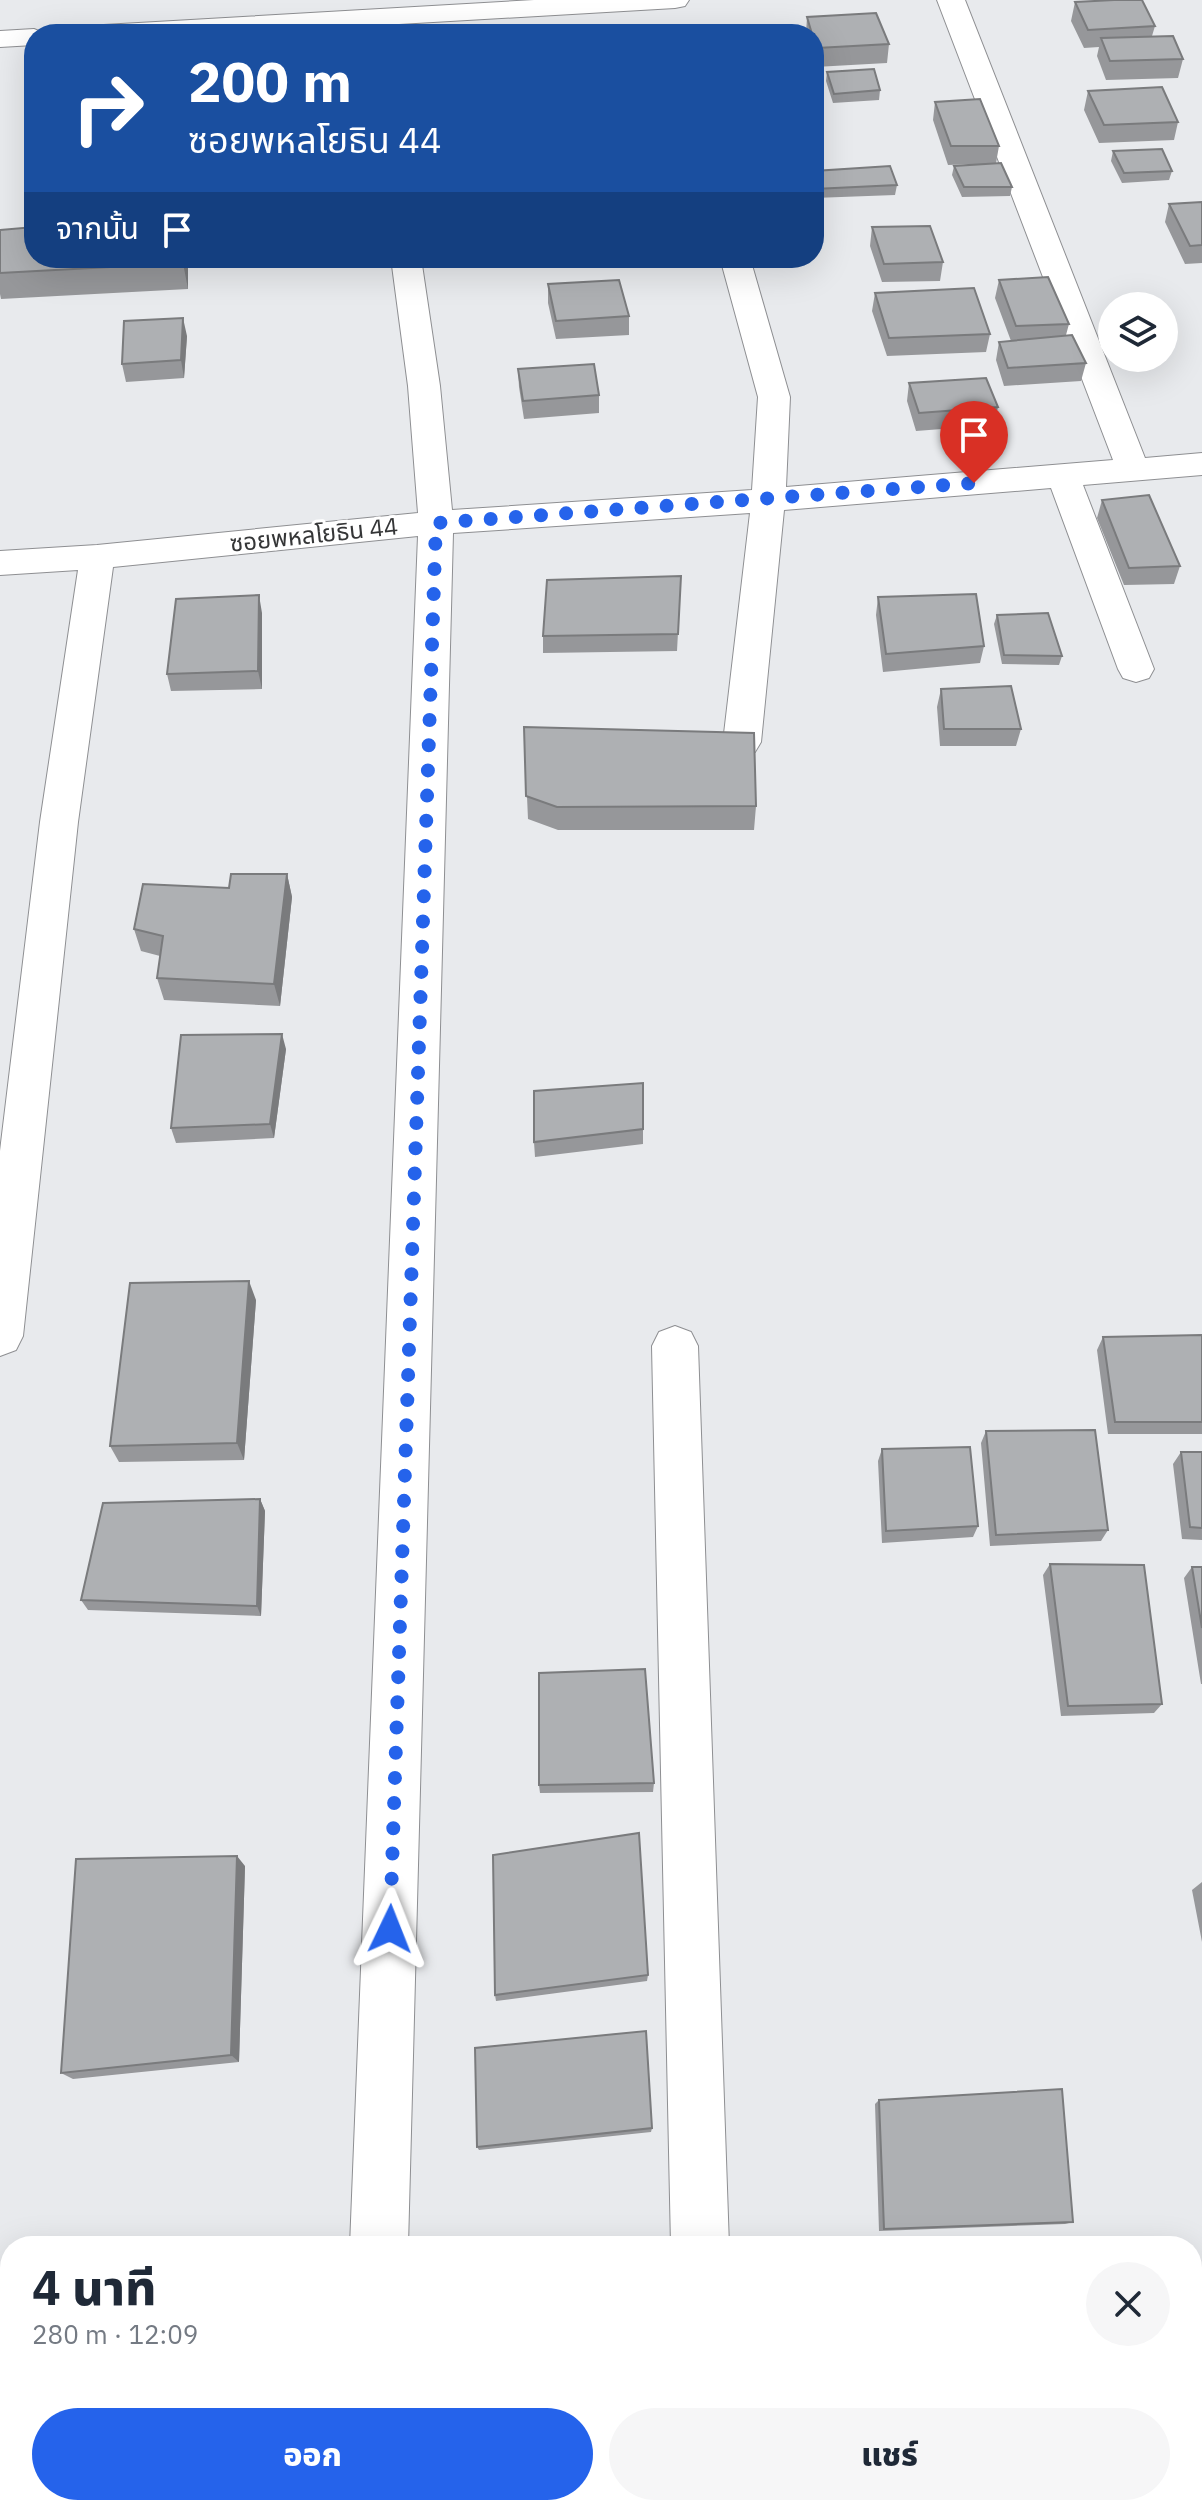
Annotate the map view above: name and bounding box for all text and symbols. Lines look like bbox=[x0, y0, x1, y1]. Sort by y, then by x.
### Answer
text: 200 m bbox=[188, 45, 352, 117]
icon: right bbox=[56, 56, 160, 160]
text: ซอยพหลโยธิน 44 bbox=[188, 116, 442, 163]
text: จากนั้น bbox=[56, 208, 139, 247]
icon: arrive bbox=[155, 208, 199, 252]
map controls bbox=[1098, 292, 1178, 372]
button: layers bbox=[1098, 292, 1178, 372]
pin bbox=[940, 401, 1008, 483]
icon: arrive bbox=[952, 413, 996, 457]
street label: ซอยพหลโยธิน 44 bbox=[228, 509, 400, 559]
position arrow bbox=[348, 1887, 432, 1971]
text: 4 นาที bbox=[32, 2256, 156, 2318]
button: close bbox=[1086, 2262, 1170, 2346]
text: 280 m · 12:09 bbox=[32, 2317, 198, 2351]
button: ออก bbox=[32, 2408, 593, 2500]
button: แชร์ bbox=[609, 2408, 1170, 2500]

